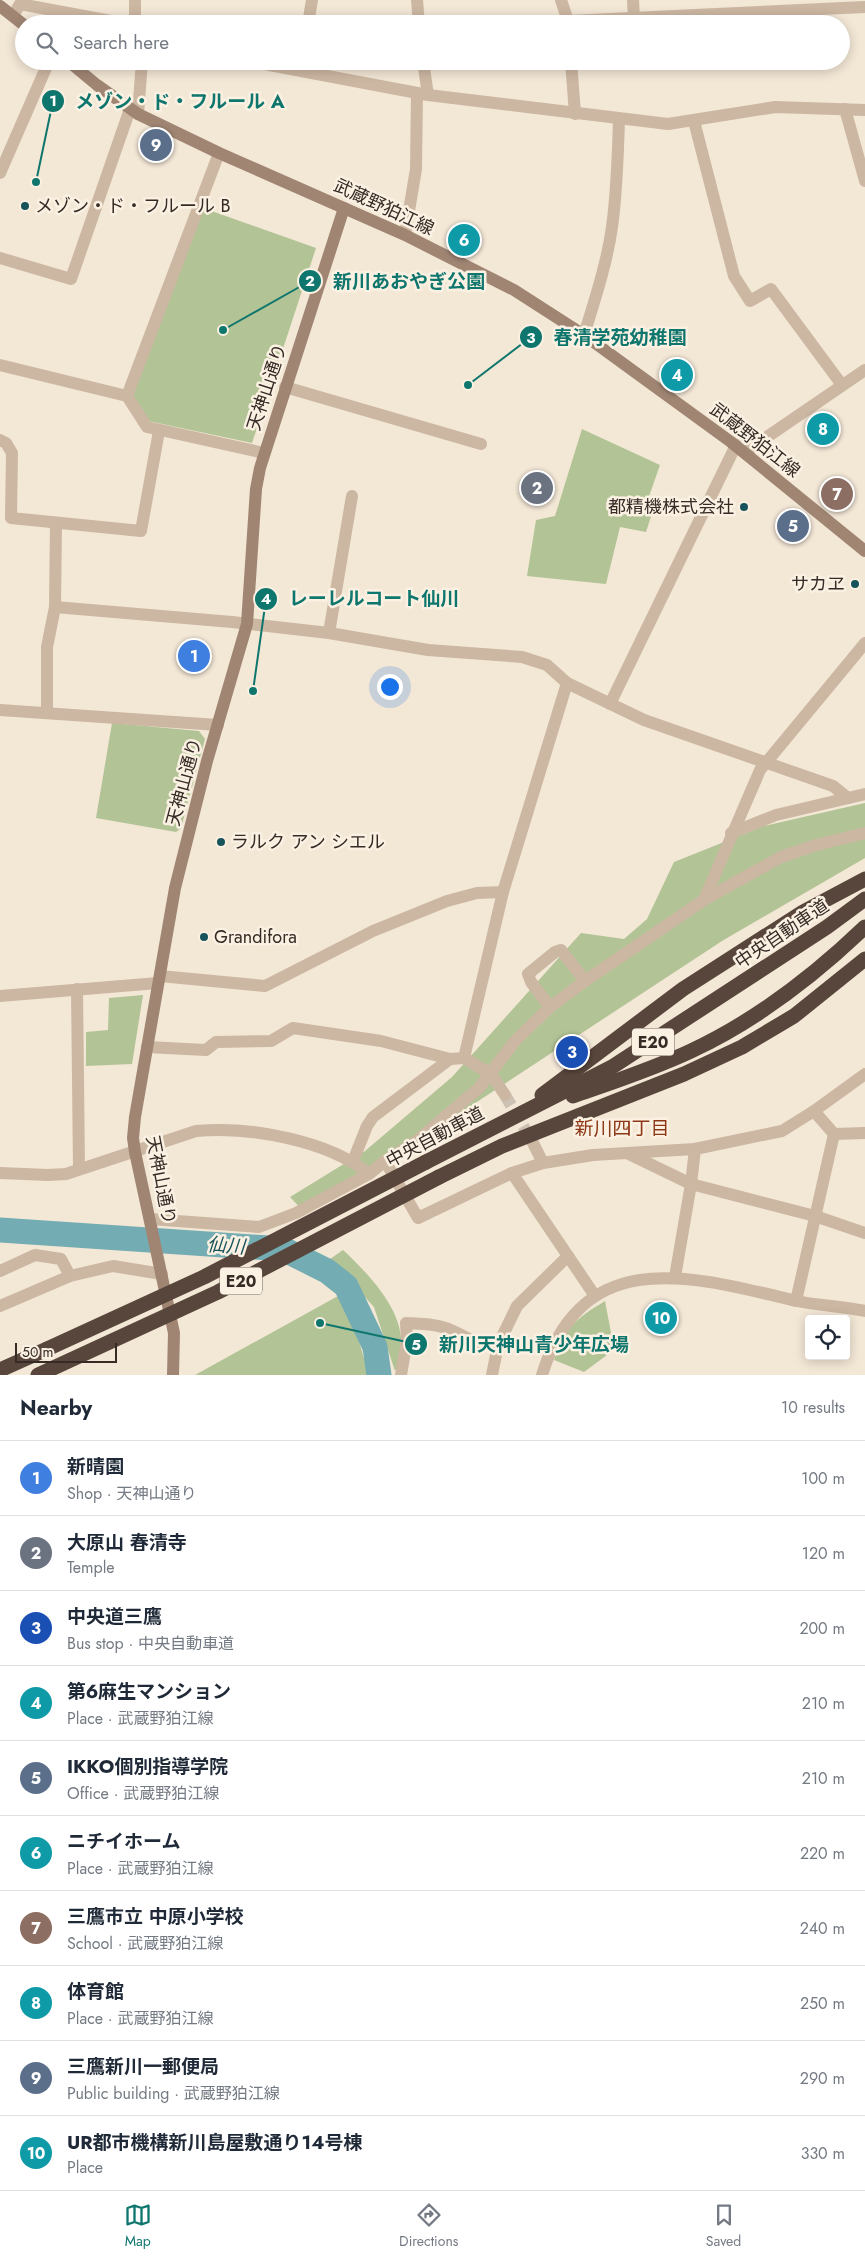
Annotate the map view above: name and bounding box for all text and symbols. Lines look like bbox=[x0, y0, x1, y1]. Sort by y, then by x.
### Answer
search box bbox=[15, 15, 850, 70]
icon: search bbox=[33, 29, 61, 57]
text: Search here bbox=[73, 29, 169, 56]
callout: メゾン・ド・フルール A bbox=[40, 84, 295, 118]
text: メゾン・ド・フルール A bbox=[75, 88, 285, 115]
text: 1 bbox=[49, 90, 57, 112]
pin: 9 bbox=[140, 126, 172, 164]
street label: 武蔵野狛江線 bbox=[330, 172, 438, 242]
place label: メゾン・ド・フルール B bbox=[35, 193, 230, 219]
marker: メゾン・ド・フルール B bbox=[19, 200, 31, 212]
pin: 6 bbox=[448, 221, 480, 259]
callout: 新川あおやぎ公園 bbox=[298, 264, 495, 298]
text: 新川あおやぎ公園 bbox=[333, 268, 485, 295]
text: 2 bbox=[305, 270, 315, 292]
callout: 春清学苑幼稚園 bbox=[518, 320, 696, 354]
text: 春清学苑幼稚園 bbox=[553, 324, 687, 351]
text: 3 bbox=[526, 327, 536, 349]
street label: 天神山通り bbox=[241, 340, 293, 434]
pin: 4 bbox=[661, 356, 693, 394]
street label: 武蔵野狛江線 bbox=[704, 397, 806, 483]
pin: 8 bbox=[807, 410, 839, 448]
pin: 2 bbox=[521, 469, 553, 507]
pin: 7 bbox=[821, 475, 853, 513]
place label: 都精機株式会社 bbox=[608, 494, 734, 520]
marker: 都精機株式会社 bbox=[738, 501, 750, 513]
pin: 5 bbox=[777, 507, 809, 545]
place label: サカヱ bbox=[791, 571, 845, 597]
marker: サカヱ bbox=[849, 578, 861, 590]
callout: レーレルコート仙川 bbox=[253, 582, 469, 616]
text: レーレルコート仙川 bbox=[289, 585, 459, 612]
text: 4 bbox=[261, 588, 271, 610]
pin: 1 bbox=[178, 637, 210, 675]
your location bbox=[377, 674, 403, 700]
street label: 天神山通り bbox=[160, 735, 208, 829]
place label: ラルク アン シエル bbox=[231, 829, 385, 855]
marker: ラルク アン シエル bbox=[215, 836, 227, 848]
street label: 中央自動車道 bbox=[730, 893, 834, 975]
place label: Grandifora bbox=[214, 924, 297, 950]
marker: Grandifora bbox=[198, 931, 210, 943]
road number: E20 bbox=[632, 1028, 674, 1056]
pin: 3 bbox=[556, 1033, 588, 1071]
street label: 中央自動車道 bbox=[381, 1100, 489, 1174]
district label: 新川四丁目 bbox=[574, 1115, 670, 1142]
street label: 天神山通り bbox=[140, 1133, 182, 1227]
water label: 仙川 bbox=[206, 1231, 248, 1260]
road number: E20 bbox=[220, 1268, 262, 1294]
pin: 10 bbox=[645, 1299, 677, 1337]
map controls bbox=[805, 1315, 850, 1360]
button: locate bbox=[805, 1315, 850, 1360]
callout: 新川天神山青少年広場 bbox=[404, 1327, 639, 1361]
text: 新川天神山青少年広場 bbox=[439, 1331, 629, 1358]
text: 5 bbox=[411, 1334, 421, 1356]
scale bar bbox=[15, 1340, 118, 1363]
text: 50 m bbox=[22, 1342, 53, 1362]
text: Nearby bbox=[20, 1393, 92, 1423]
text: 10 results bbox=[781, 1396, 845, 1419]
text: 新晴園 bbox=[67, 1453, 124, 1480]
text: 1 bbox=[32, 1467, 40, 1490]
text: 100 m bbox=[801, 1467, 845, 1490]
text: Shop · 天神山通り bbox=[67, 1482, 196, 1505]
text: 大原山 春清寺 bbox=[67, 1529, 187, 1556]
text: 2 bbox=[31, 1542, 41, 1565]
text: 120 m bbox=[802, 1542, 845, 1565]
text: Temple bbox=[67, 1556, 115, 1579]
text: 中央道三鷹 bbox=[67, 1603, 162, 1630]
text: 3 bbox=[31, 1617, 41, 1640]
text: 200 m bbox=[799, 1617, 845, 1640]
text: Bus stop · 中央自動車道 bbox=[67, 1632, 234, 1655]
text: 第６麻生マンション bbox=[67, 1678, 231, 1705]
text: 4 bbox=[30, 1692, 42, 1715]
text: 210 m bbox=[802, 1692, 845, 1715]
text: Place · 武蔵野狛江線 bbox=[67, 1707, 213, 1730]
text: IKKO個別指導学院 bbox=[67, 1753, 228, 1780]
text: 5 bbox=[31, 1767, 41, 1790]
text: 210 m bbox=[802, 1767, 845, 1790]
text: Office · 武蔵野狛江線 bbox=[67, 1782, 219, 1805]
text: ニチイホーム bbox=[67, 1828, 180, 1855]
text: 6 bbox=[31, 1842, 41, 1865]
text: 220 m bbox=[800, 1842, 845, 1865]
text: Place · 武蔵野狛江線 bbox=[67, 1857, 213, 1880]
text: 三鷹市立 中原小学校 bbox=[67, 1903, 244, 1930]
text: 7 bbox=[31, 1917, 41, 1940]
text: 240 m bbox=[800, 1917, 845, 1940]
text: School · 武蔵野狛江線 bbox=[67, 1932, 223, 1955]
text: 体育館 bbox=[67, 1978, 124, 2005]
text: 8 bbox=[31, 1992, 41, 2015]
text: 250 m bbox=[800, 1992, 845, 2015]
text: Place · 武蔵野狛江線 bbox=[67, 2007, 213, 2030]
text: 三鷹新川一郵便局 bbox=[67, 2053, 219, 2080]
text: 9 bbox=[31, 2067, 41, 2090]
text: 290 m bbox=[800, 2067, 845, 2090]
text: Public building · 武蔵野狛江線 bbox=[67, 2082, 280, 2105]
text: UR都市機構新川島屋敷通り14号棟 bbox=[67, 2129, 363, 2156]
text: 10 bbox=[27, 2142, 45, 2165]
text: 330 m bbox=[801, 2142, 845, 2165]
text: Place bbox=[67, 2156, 103, 2179]
tab: Map bbox=[124, 2201, 152, 2251]
tab: Directions bbox=[399, 2201, 458, 2251]
tab: Saved bbox=[706, 2201, 741, 2251]

